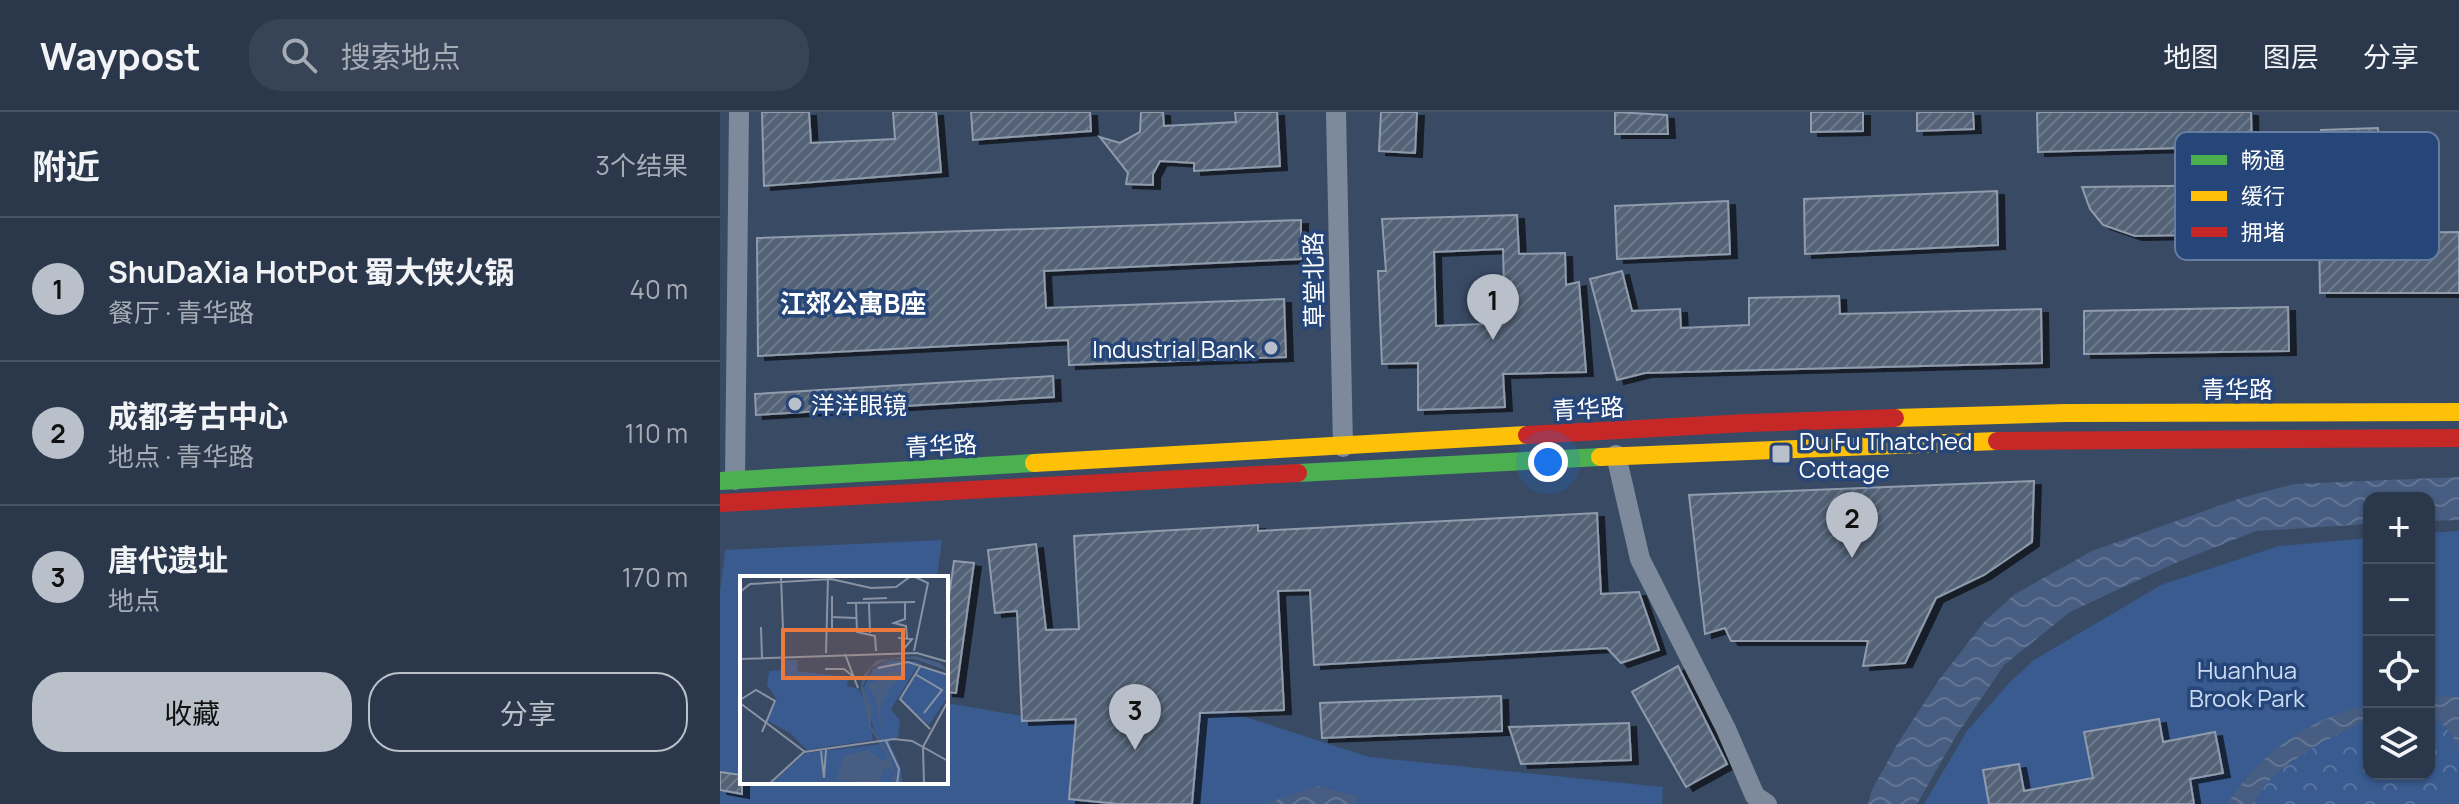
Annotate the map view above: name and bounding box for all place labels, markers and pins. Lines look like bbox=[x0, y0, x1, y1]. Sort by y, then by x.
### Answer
pin: 1 bbox=[1467, 274, 1519, 340]
place label: Industrial Bank bbox=[1092, 332, 1256, 365]
marker: Industrial Bank bbox=[1262, 339, 1280, 357]
place label: 洋洋眼镜 bbox=[811, 388, 907, 421]
marker: 洋洋眼镜 bbox=[786, 395, 804, 413]
place label: Du Fu Thatched Cottage bbox=[1799, 424, 1972, 485]
marker: Du Fu Thatched Cottage bbox=[1770, 443, 1792, 465]
pin: 2 bbox=[1826, 492, 1878, 558]
pin: 3 bbox=[1109, 684, 1161, 750]

